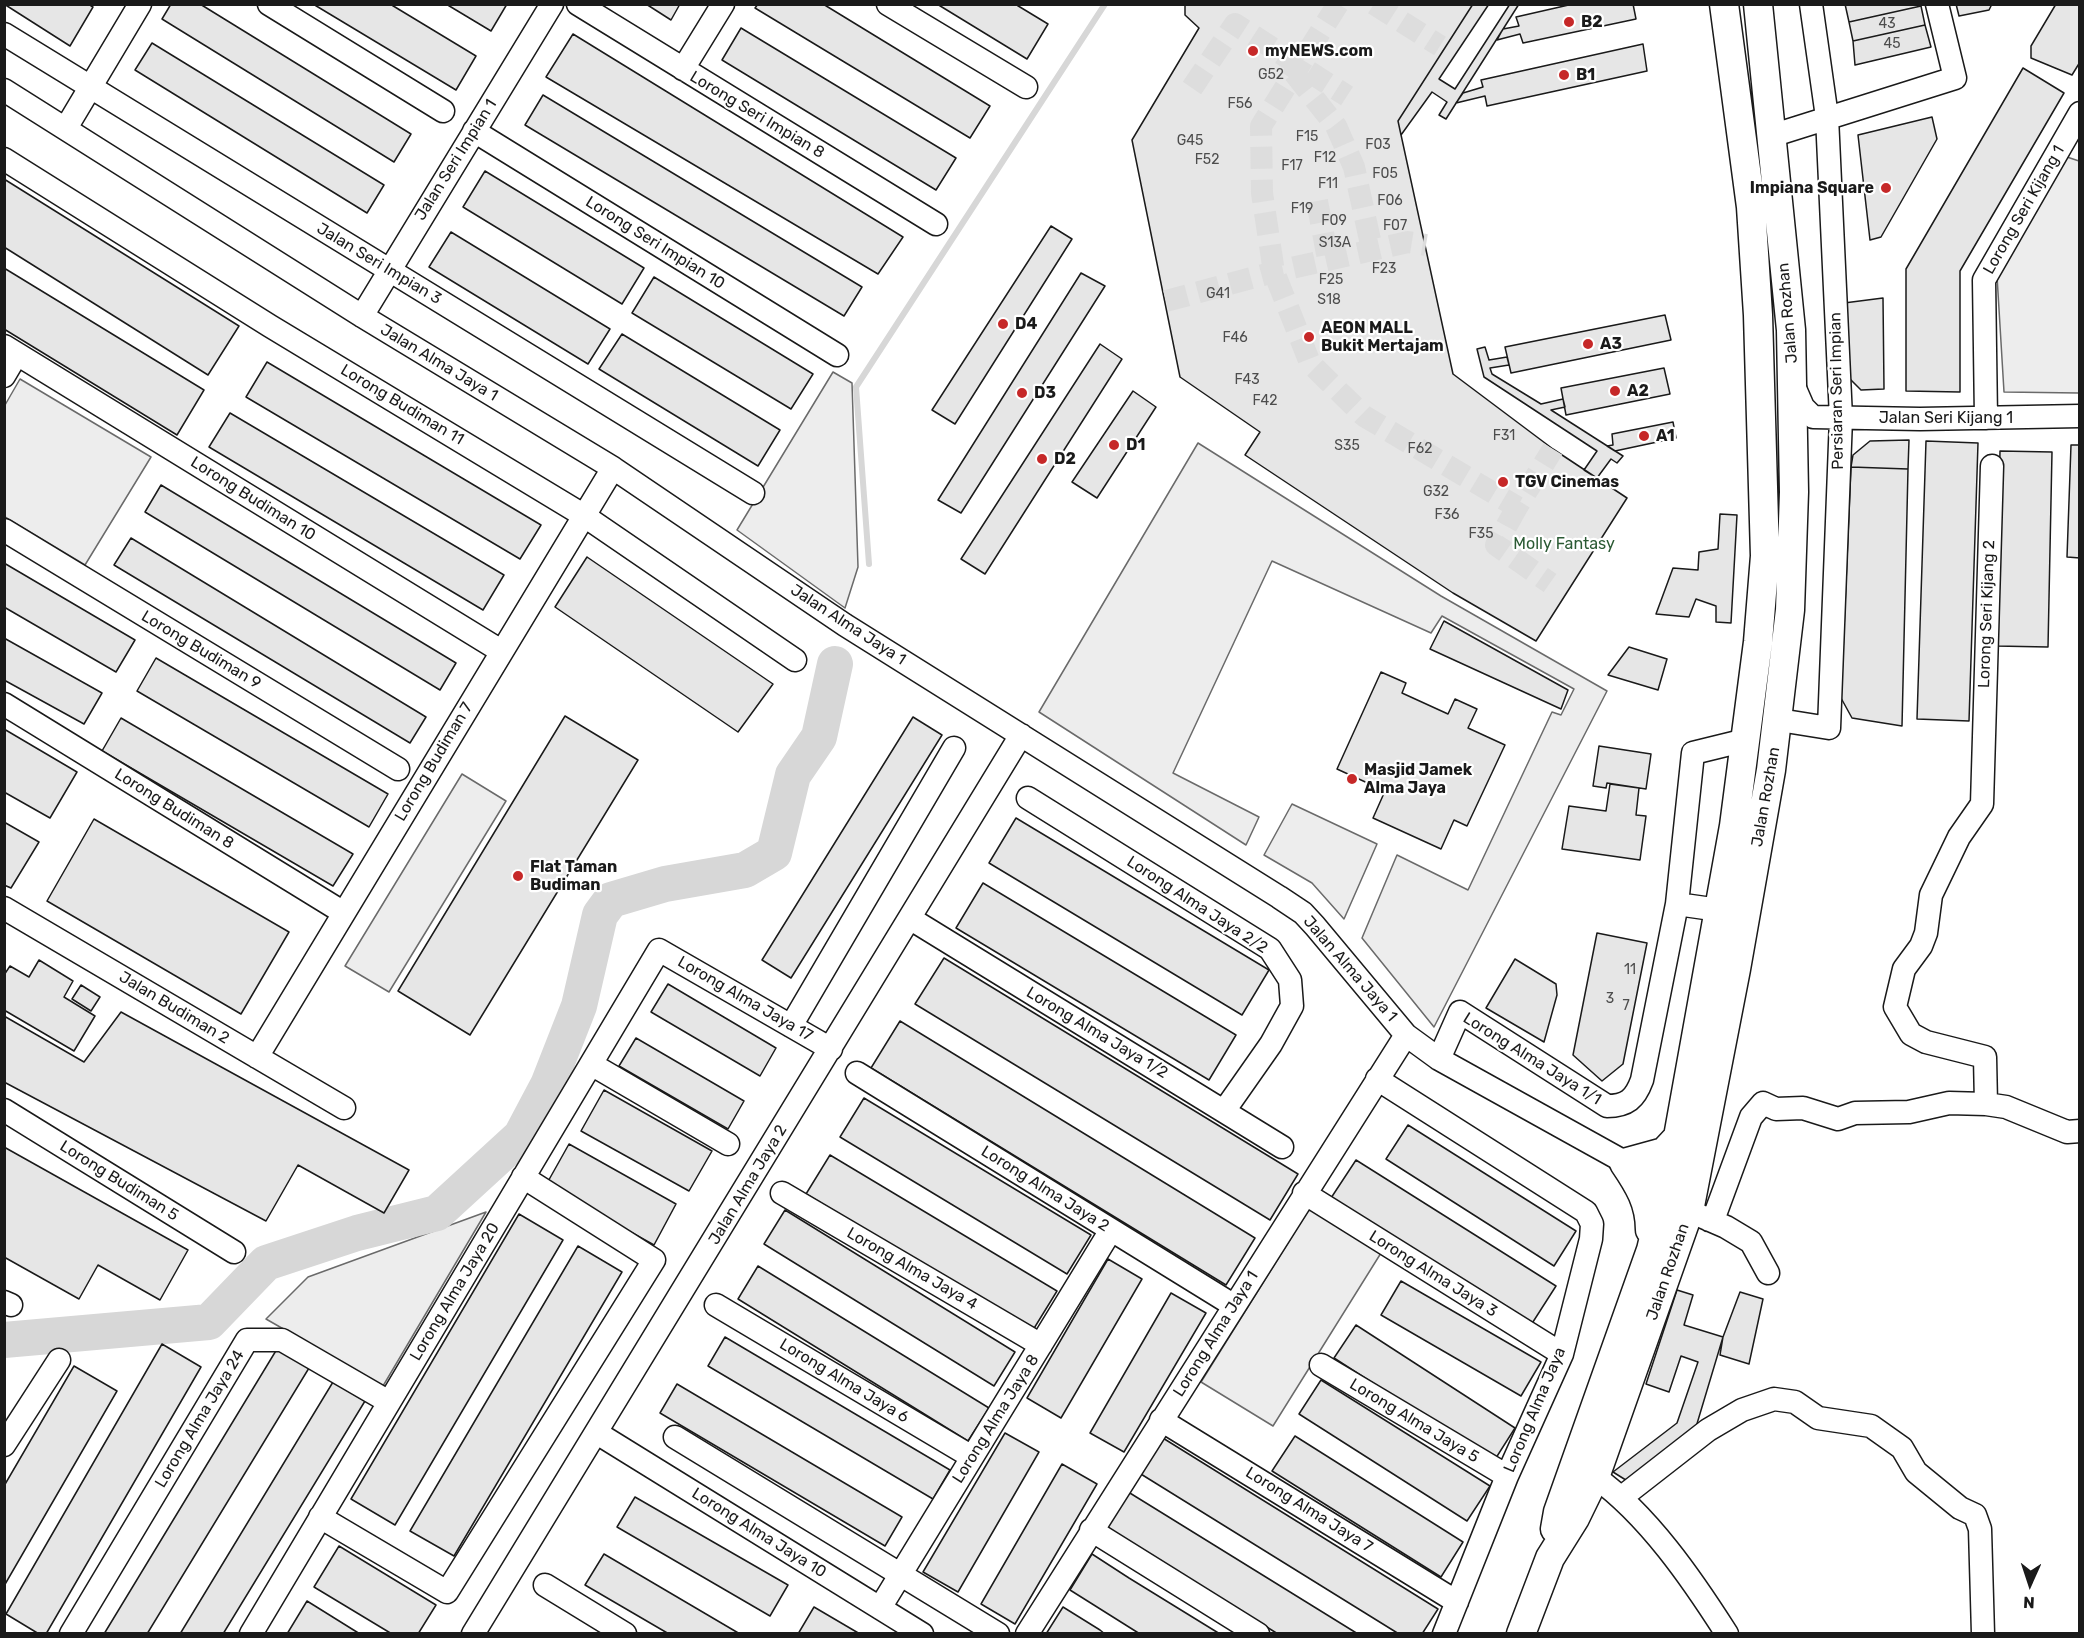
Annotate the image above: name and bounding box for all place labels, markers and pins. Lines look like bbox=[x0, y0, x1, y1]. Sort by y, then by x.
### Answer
place label: B2 bbox=[1581, 12, 1603, 32]
marker: B2 bbox=[1562, 15, 1576, 29]
place label: myNEWS.com bbox=[1265, 41, 1373, 61]
marker: myNEWS.com bbox=[1246, 44, 1260, 58]
place label: B1 bbox=[1576, 65, 1595, 85]
marker: B1 bbox=[1557, 68, 1571, 82]
place label: Impiana Square bbox=[1750, 178, 1874, 198]
marker: Impiana Square bbox=[1879, 181, 1893, 195]
place label: D4 bbox=[1015, 314, 1037, 334]
marker: D4 bbox=[996, 317, 1010, 331]
place label: AEON MALL Bukit Mertajam bbox=[1321, 318, 1444, 356]
marker: AEON MALL Bukit Mertajam bbox=[1302, 330, 1316, 344]
place label: A3 bbox=[1600, 334, 1622, 354]
marker: A3 bbox=[1581, 337, 1595, 351]
place label: A2 bbox=[1627, 381, 1649, 401]
place label: D3 bbox=[1034, 383, 1056, 403]
marker: A2 bbox=[1608, 384, 1622, 398]
marker: D3 bbox=[1015, 386, 1029, 400]
place label: A1 bbox=[1656, 426, 1675, 446]
marker: A1 bbox=[1637, 429, 1651, 443]
place label: D1 bbox=[1126, 435, 1145, 455]
marker: D1 bbox=[1107, 438, 1121, 452]
place label: D2 bbox=[1054, 449, 1076, 469]
marker: D2 bbox=[1035, 452, 1049, 466]
place label: TGV Cinemas bbox=[1515, 472, 1619, 492]
marker: TGV Cinemas bbox=[1496, 475, 1510, 489]
place label: Masjid Jamek Alma Jaya bbox=[1364, 760, 1472, 798]
marker: Masjid Jamek Alma Jaya bbox=[1345, 772, 1359, 786]
place label: Flat Taman Budiman bbox=[530, 857, 617, 895]
marker: Flat Taman Budiman bbox=[511, 869, 525, 883]

